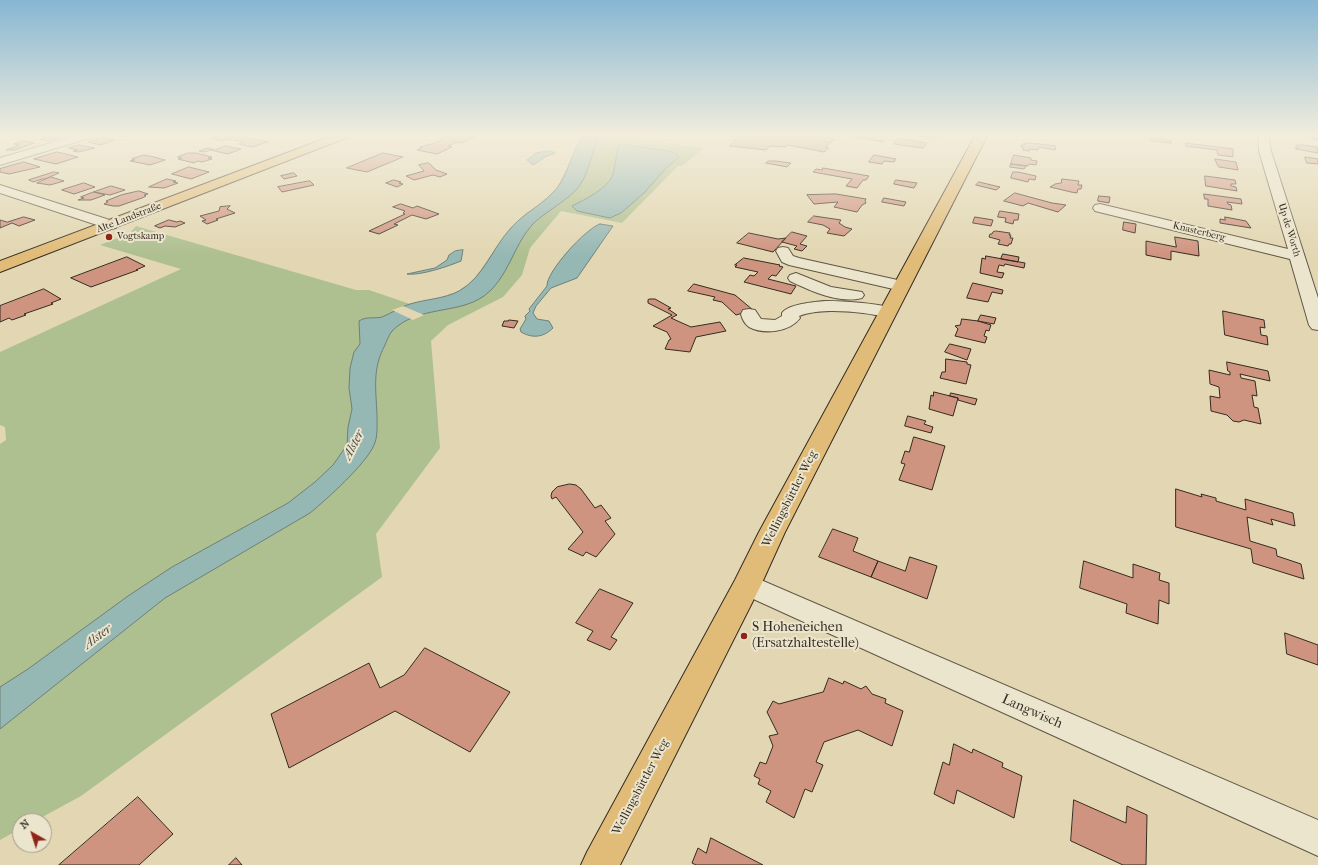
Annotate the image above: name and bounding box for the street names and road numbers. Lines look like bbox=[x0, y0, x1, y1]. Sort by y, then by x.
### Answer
street label: Alte Landstraße bbox=[95, 200, 163, 236]
street label: Up de Worth bbox=[1275, 202, 1303, 258]
street label: Knasterberg bbox=[1171, 220, 1227, 244]
street label: Wellingsbüttler Weg bbox=[759, 448, 821, 550]
street label: Langwisch bbox=[999, 691, 1065, 733]
street label: Wellingsbüttler Weg bbox=[610, 737, 672, 837]

